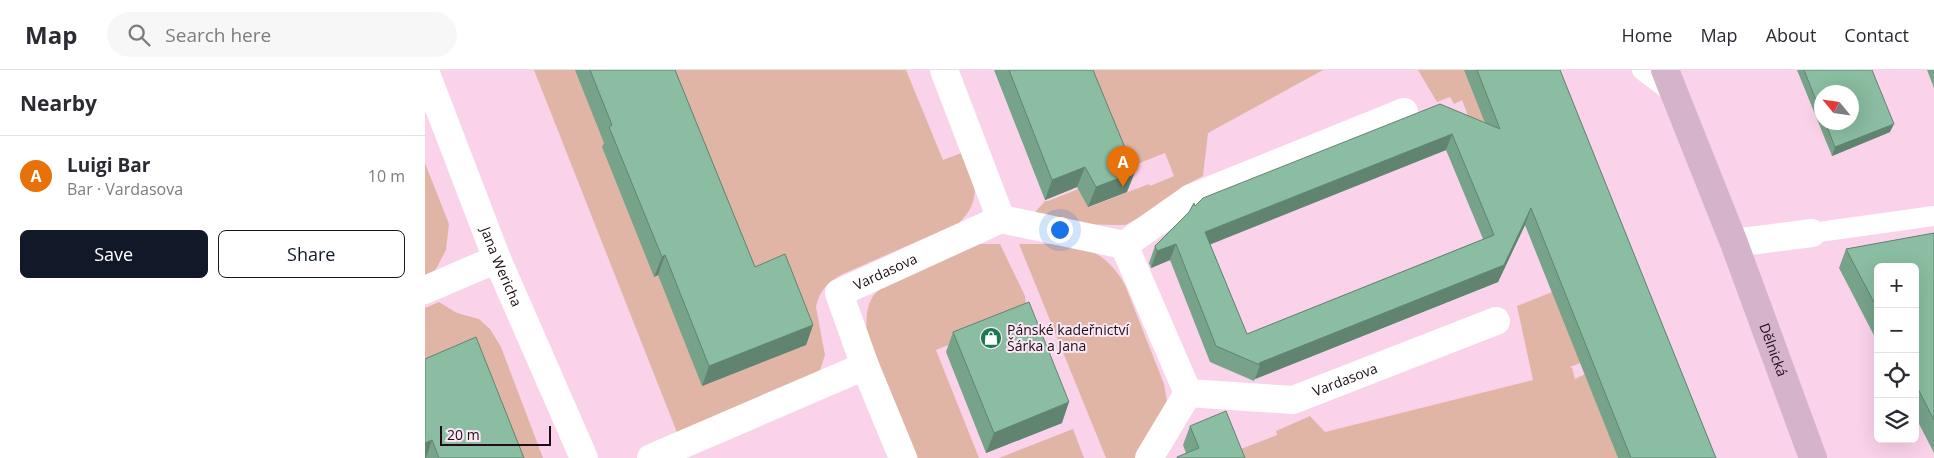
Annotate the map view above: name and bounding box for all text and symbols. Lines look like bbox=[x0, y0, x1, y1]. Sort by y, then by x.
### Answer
search box bbox=[107, 12, 457, 57]
text: Map bbox=[25, 18, 77, 51]
icon: search bbox=[125, 21, 153, 49]
text: Search here bbox=[165, 22, 271, 48]
text: Home bbox=[1622, 23, 1672, 47]
text: Map bbox=[1700, 23, 1738, 47]
text: About bbox=[1766, 23, 1816, 47]
text: Contact bbox=[1844, 23, 1909, 47]
north arrow bbox=[1814, 85, 1859, 130]
text: Nearby bbox=[20, 89, 97, 117]
pin: A bbox=[1107, 146, 1139, 187]
text: Luigi Bar bbox=[67, 152, 150, 178]
text: A bbox=[30, 165, 42, 187]
text: 10 m bbox=[368, 165, 405, 187]
text: Bar · Vardasova bbox=[67, 178, 183, 200]
your location bbox=[1047, 217, 1073, 243]
street label: Jana Wericha bbox=[476, 222, 527, 309]
button: Save bbox=[20, 230, 208, 278]
button: Share bbox=[218, 230, 405, 278]
street label: Vardasova bbox=[850, 249, 920, 294]
map controls bbox=[1874, 263, 1919, 443]
button: + bbox=[1874, 263, 1919, 308]
button: − bbox=[1874, 308, 1919, 353]
place label: Pánské kadeřnictví Šárka a Jana bbox=[1007, 320, 1129, 355]
street label: Dělnická bbox=[1755, 320, 1792, 379]
shop icon: Pánské kadeřnictví Šárka a Jana bbox=[979, 326, 1003, 350]
button: locate bbox=[1874, 353, 1919, 398]
street label: Vardasova bbox=[1310, 358, 1380, 401]
button: layers bbox=[1874, 398, 1919, 443]
scale bar bbox=[440, 423, 551, 446]
text: 20 m bbox=[447, 425, 480, 444]

